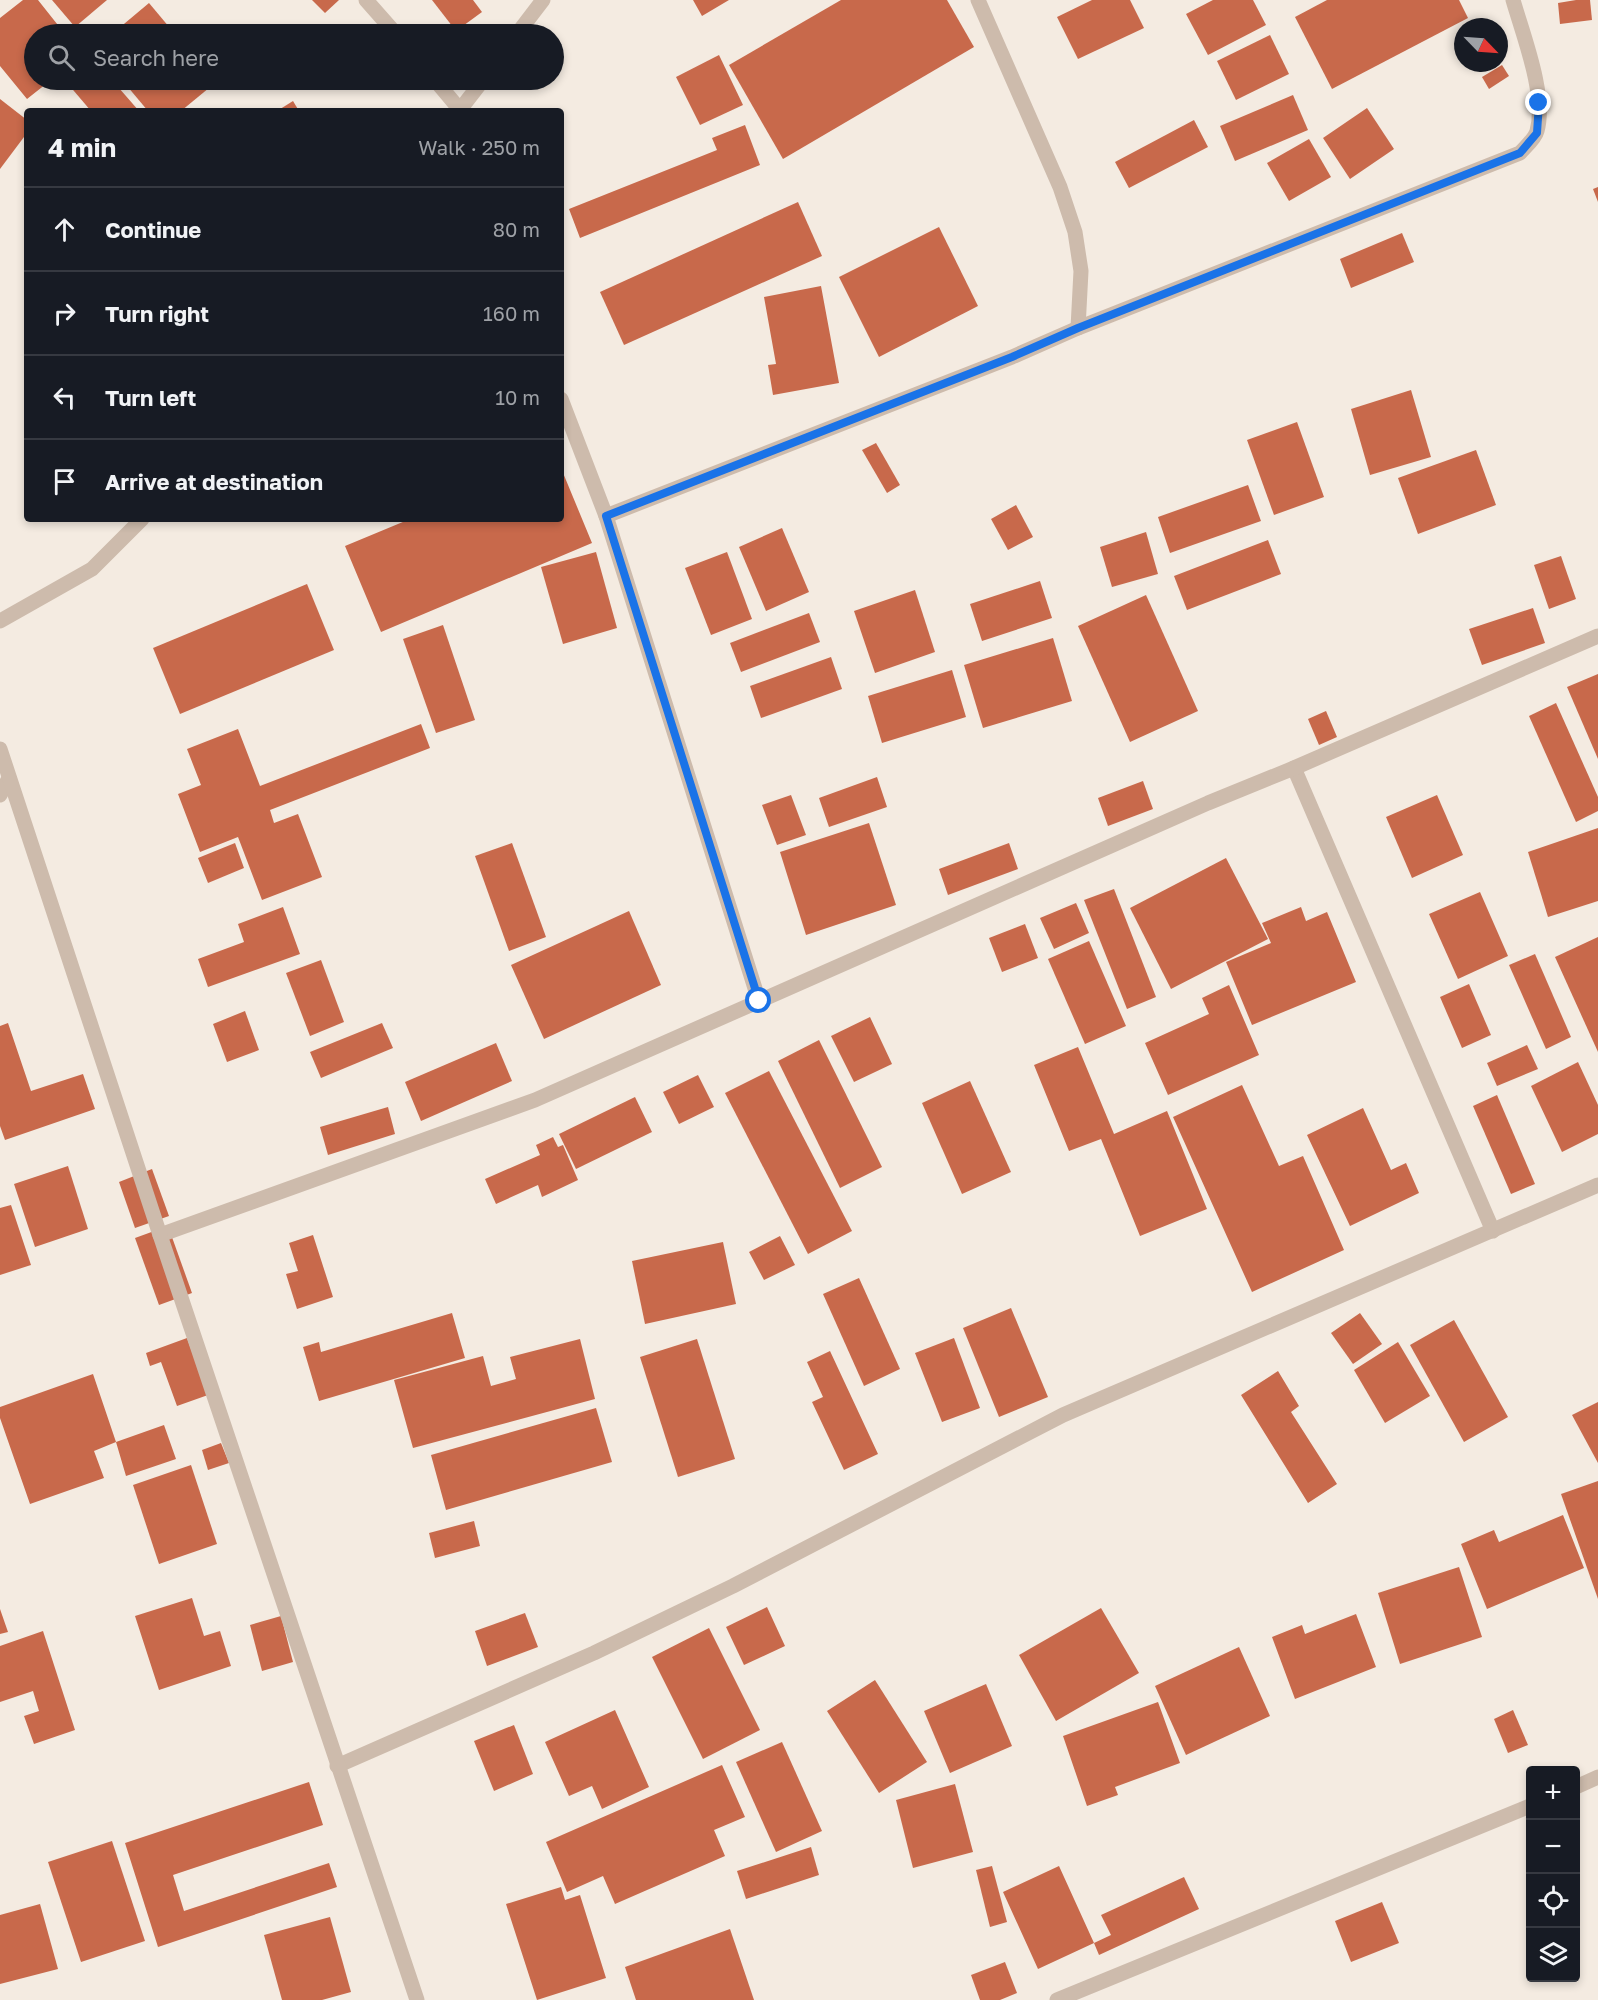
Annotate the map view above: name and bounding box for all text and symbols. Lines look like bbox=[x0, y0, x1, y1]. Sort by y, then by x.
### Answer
north arrow bbox=[1454, 18, 1508, 72]
search box bbox=[24, 24, 564, 90]
icon: search bbox=[45, 41, 78, 74]
text: Search here bbox=[93, 44, 219, 71]
route end bbox=[1525, 89, 1551, 115]
text: 4 min bbox=[48, 132, 116, 163]
text: Walk · 250 m bbox=[418, 135, 540, 159]
icon: ahead bbox=[48, 213, 81, 246]
text: Continue bbox=[105, 216, 201, 243]
text: 80 m bbox=[493, 217, 540, 241]
icon: right bbox=[48, 297, 81, 330]
text: Turn right bbox=[105, 300, 209, 327]
text: 160 m bbox=[483, 301, 540, 325]
icon: left bbox=[48, 381, 81, 414]
text: Turn left bbox=[105, 384, 196, 411]
text: 10 m bbox=[495, 385, 540, 409]
icon: arrive bbox=[48, 465, 81, 498]
text: Arrive at destination bbox=[105, 468, 323, 495]
route start bbox=[745, 987, 771, 1013]
map controls bbox=[1526, 1766, 1580, 1982]
button: + bbox=[1526, 1766, 1580, 1820]
button: − bbox=[1526, 1820, 1580, 1874]
button: locate bbox=[1526, 1874, 1580, 1928]
button: layers bbox=[1526, 1928, 1580, 1982]

